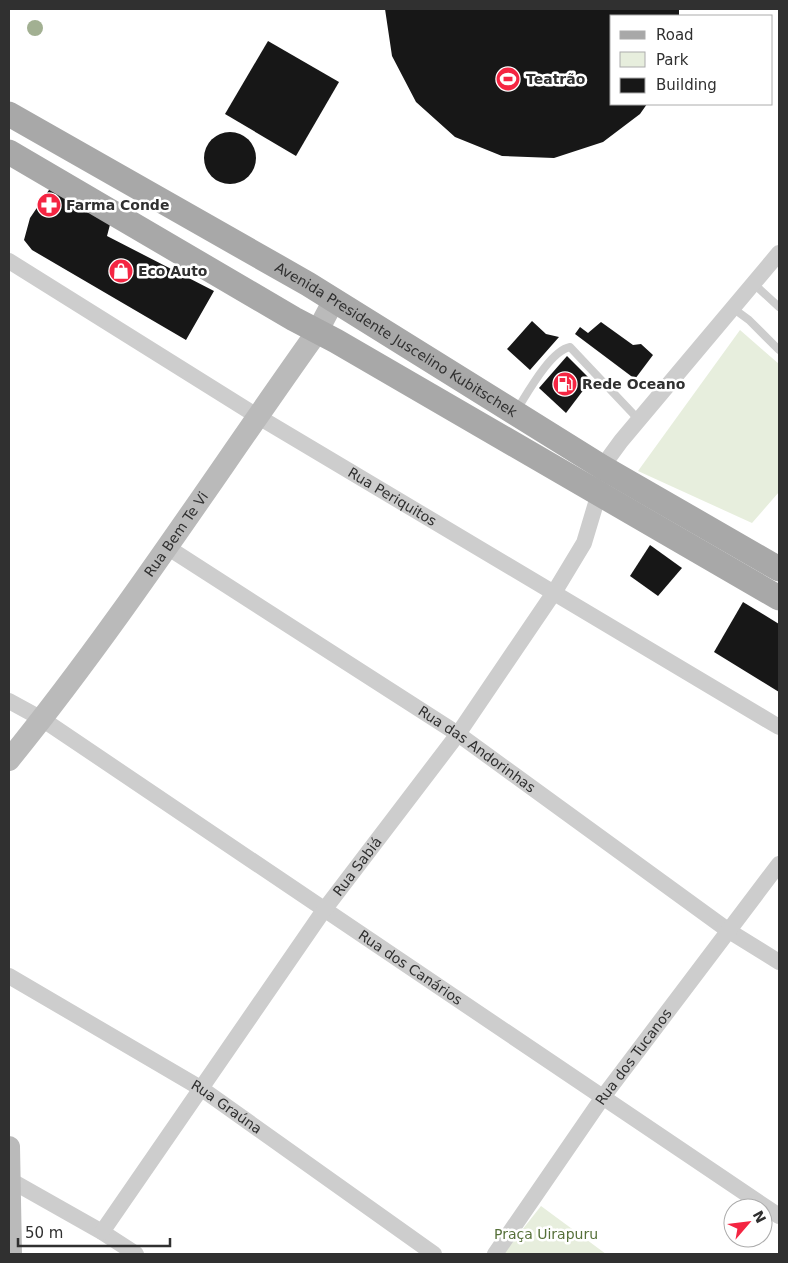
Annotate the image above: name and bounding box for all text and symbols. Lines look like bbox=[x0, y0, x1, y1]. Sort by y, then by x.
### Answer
legend bbox=[610, 15, 773, 105]
text: Road bbox=[656, 26, 694, 44]
text: Park bbox=[656, 51, 689, 69]
sports icon: Teatrão bbox=[495, 66, 521, 92]
place label: Teatrão bbox=[526, 71, 586, 87]
text: Building bbox=[656, 76, 717, 94]
pharmacy icon: Farma Conde bbox=[36, 192, 62, 218]
place label: Farma Conde bbox=[66, 197, 169, 213]
shop icon: Eco Auto bbox=[108, 258, 134, 284]
street label: Avenida Presidente Juscelino Kubitschek bbox=[272, 259, 521, 421]
place label: Eco Auto bbox=[138, 263, 208, 279]
fuel station icon: Rede Oceano bbox=[552, 371, 578, 397]
place label: Rede Oceano bbox=[582, 376, 686, 392]
street label: Rua Periquitos bbox=[345, 464, 440, 529]
street label: Rua Bem Te Vi bbox=[141, 489, 211, 580]
street label: Rua das Andorinhas bbox=[415, 703, 539, 796]
street label: Rua Sabiá bbox=[330, 834, 385, 899]
street label: Rua dos Canários bbox=[356, 927, 465, 1008]
street label: Rua dos Tucanos bbox=[592, 1005, 675, 1108]
street label: Rua Graúna bbox=[189, 1077, 265, 1137]
north arrow bbox=[723, 1198, 773, 1248]
text: N bbox=[750, 1208, 769, 1226]
scale bar bbox=[18, 1216, 170, 1248]
text: 50 m bbox=[25, 1224, 63, 1242]
park label: Praça Uirapuru bbox=[494, 1226, 598, 1242]

